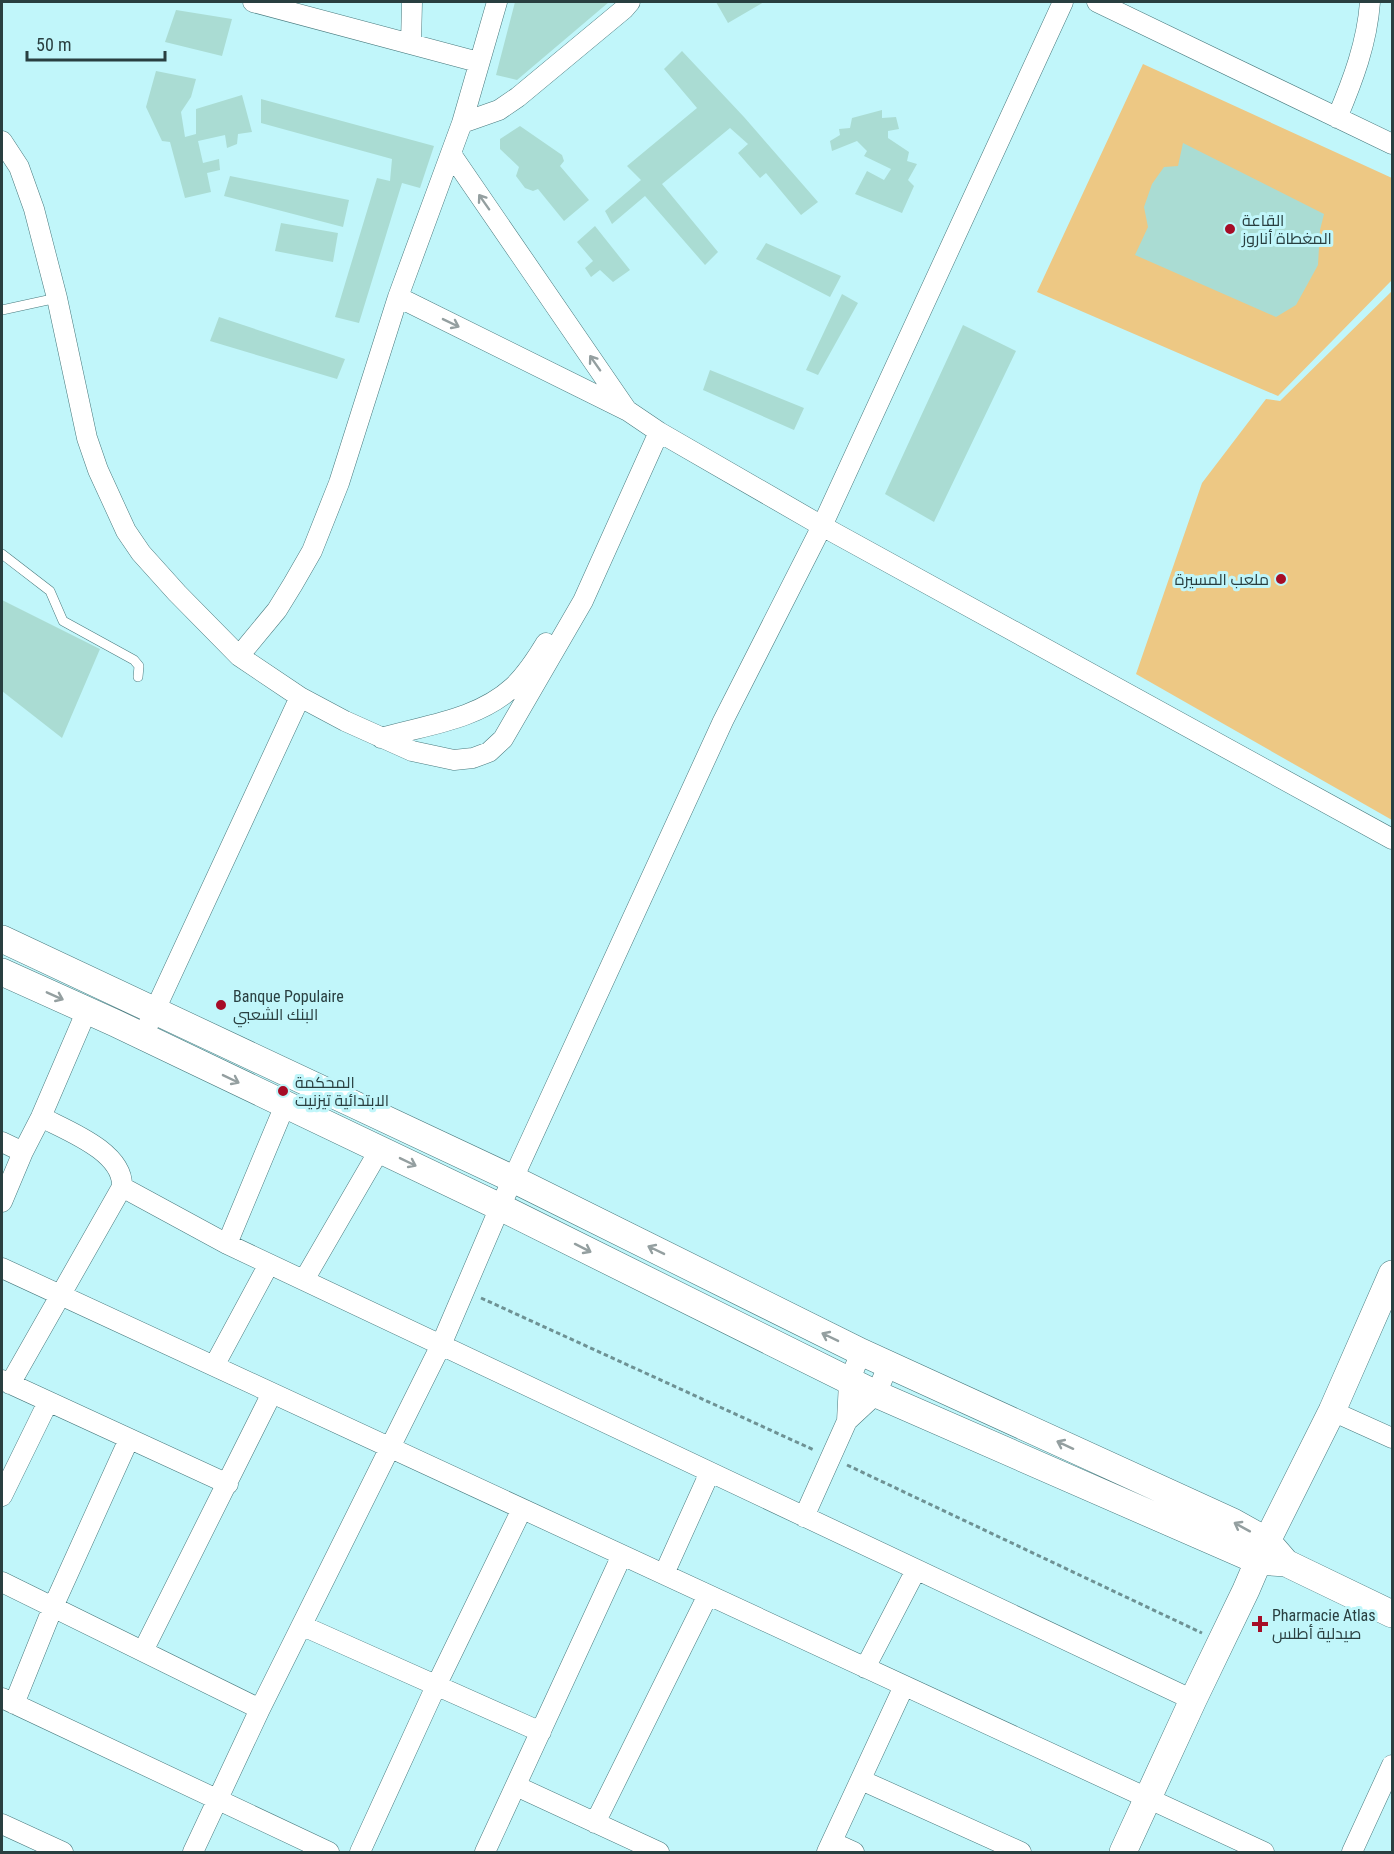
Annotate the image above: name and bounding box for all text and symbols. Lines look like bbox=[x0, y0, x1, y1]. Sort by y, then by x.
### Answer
scale bar bbox=[27, 24, 165, 62]
text: 50 m bbox=[36, 34, 71, 55]
one-way arrow bbox=[478, 195, 490, 211]
place label: القاعة المغطاة أناروز bbox=[1241, 211, 1332, 248]
marker: القاعة المغطاة أناروز bbox=[1223, 222, 1237, 236]
one-way arrow bbox=[441, 317, 459, 329]
one-way arrow bbox=[589, 355, 601, 372]
place label: ملعب المسيرة bbox=[1175, 570, 1269, 589]
marker: ملعب المسيرة bbox=[1274, 572, 1288, 586]
place label: Banque Populaire البنك الشعبي bbox=[233, 987, 344, 1028]
one-way arrow bbox=[46, 991, 64, 1002]
marker: Banque Populaire البنك الشعبي bbox=[214, 998, 228, 1012]
one-way arrow bbox=[222, 1073, 240, 1085]
place label: المحكمة الابتدائية تيزنيت bbox=[295, 1073, 389, 1110]
marker: المحكمة الابتدائية تيزنيت bbox=[276, 1084, 290, 1098]
one-way arrow bbox=[398, 1157, 416, 1169]
one-way arrow bbox=[573, 1243, 591, 1254]
one-way arrow bbox=[647, 1244, 665, 1255]
one-way arrow bbox=[822, 1330, 840, 1342]
one-way arrow bbox=[1056, 1438, 1074, 1450]
one-way arrow bbox=[1233, 1521, 1251, 1532]
place label: Pharmacie Atlas صيدلية أطلس bbox=[1272, 1606, 1376, 1644]
marker: Pharmacie Atlas صيدلية أطلس bbox=[1253, 1617, 1267, 1631]

